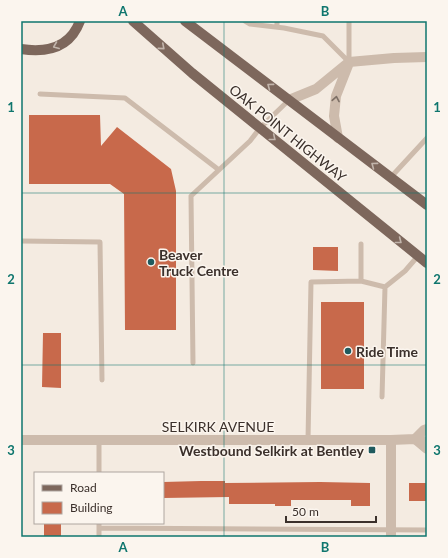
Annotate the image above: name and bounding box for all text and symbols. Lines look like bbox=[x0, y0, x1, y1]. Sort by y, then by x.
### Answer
text: A bbox=[117, 3, 128, 19]
text: B bbox=[321, 3, 330, 19]
one-way arrow bbox=[53, 41, 60, 49]
one-way arrow bbox=[157, 43, 164, 50]
street label: OAK POINT HIGHWAY bbox=[226, 81, 350, 186]
one-way arrow bbox=[268, 84, 275, 91]
one-way arrow bbox=[331, 96, 340, 102]
text: 1 bbox=[7, 99, 15, 115]
text: 1 bbox=[433, 99, 441, 115]
one-way arrow bbox=[269, 134, 276, 141]
one-way arrow bbox=[371, 162, 378, 169]
one-way arrow bbox=[394, 236, 401, 243]
place label: Beaver Truck Centre bbox=[159, 246, 239, 279]
marker: Beaver Truck Centre bbox=[146, 257, 156, 267]
text: 2 bbox=[7, 271, 15, 287]
text: 2 bbox=[433, 271, 441, 287]
place label: Ride Time bbox=[356, 343, 418, 360]
marker: Ride Time bbox=[343, 346, 353, 356]
street label: SELKIRK AVENUE bbox=[162, 418, 274, 435]
text: 3 bbox=[7, 442, 15, 458]
place label: Westbound Selkirk at Bentley bbox=[179, 442, 365, 459]
text: 3 bbox=[433, 442, 441, 458]
marker: Westbound Selkirk at Bentley bbox=[367, 445, 377, 455]
legend bbox=[34, 472, 164, 524]
text: Road bbox=[70, 480, 97, 495]
scale bar bbox=[286, 498, 376, 524]
text: Building bbox=[70, 500, 113, 515]
text: 50 m bbox=[292, 504, 319, 519]
text: A bbox=[117, 539, 128, 555]
text: B bbox=[321, 539, 330, 555]

